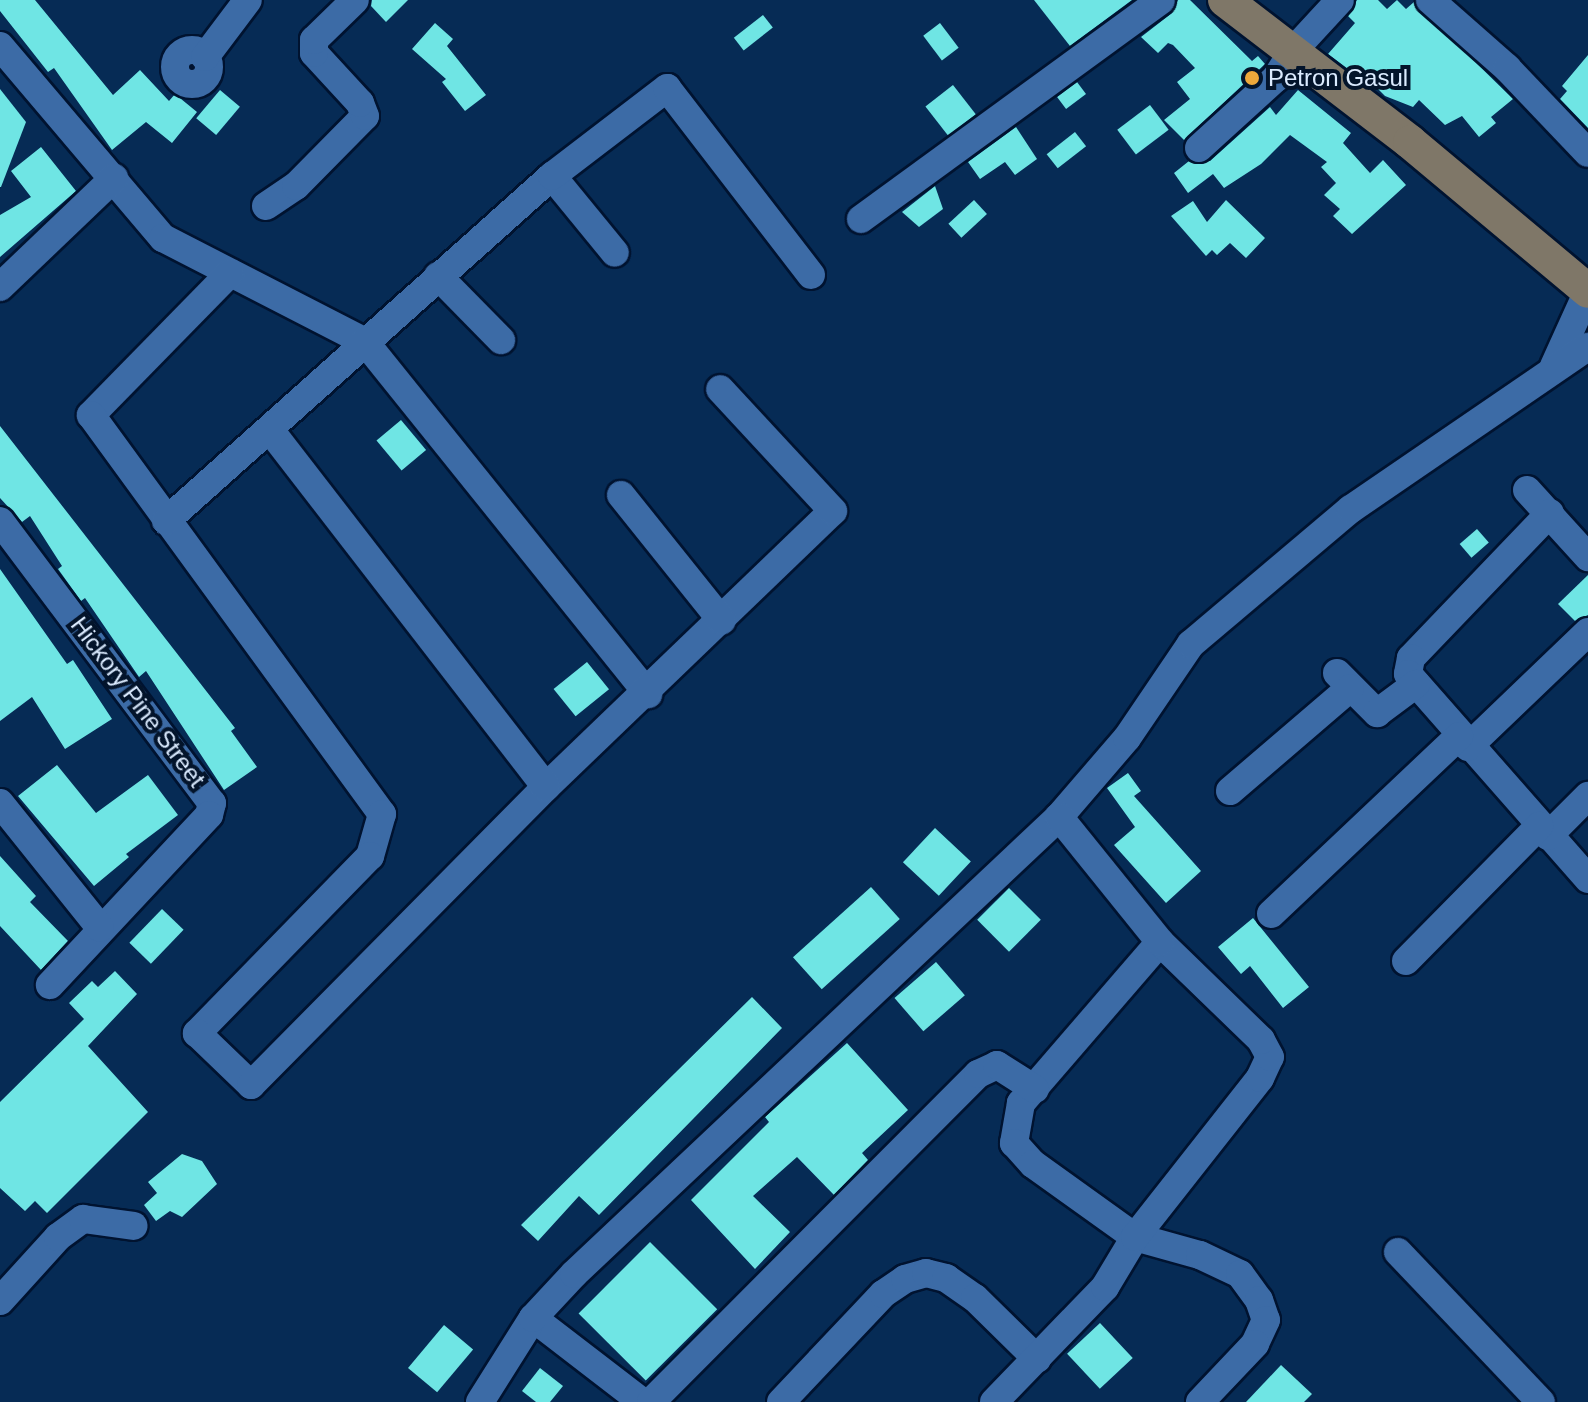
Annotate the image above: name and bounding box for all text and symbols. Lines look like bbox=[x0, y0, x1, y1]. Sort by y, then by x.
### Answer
place label: Petron Gasul bbox=[1268, 64, 1408, 92]
marker: Petron Gasul bbox=[1243, 69, 1261, 87]
street label: Hickory Pine Street bbox=[65, 611, 211, 793]

